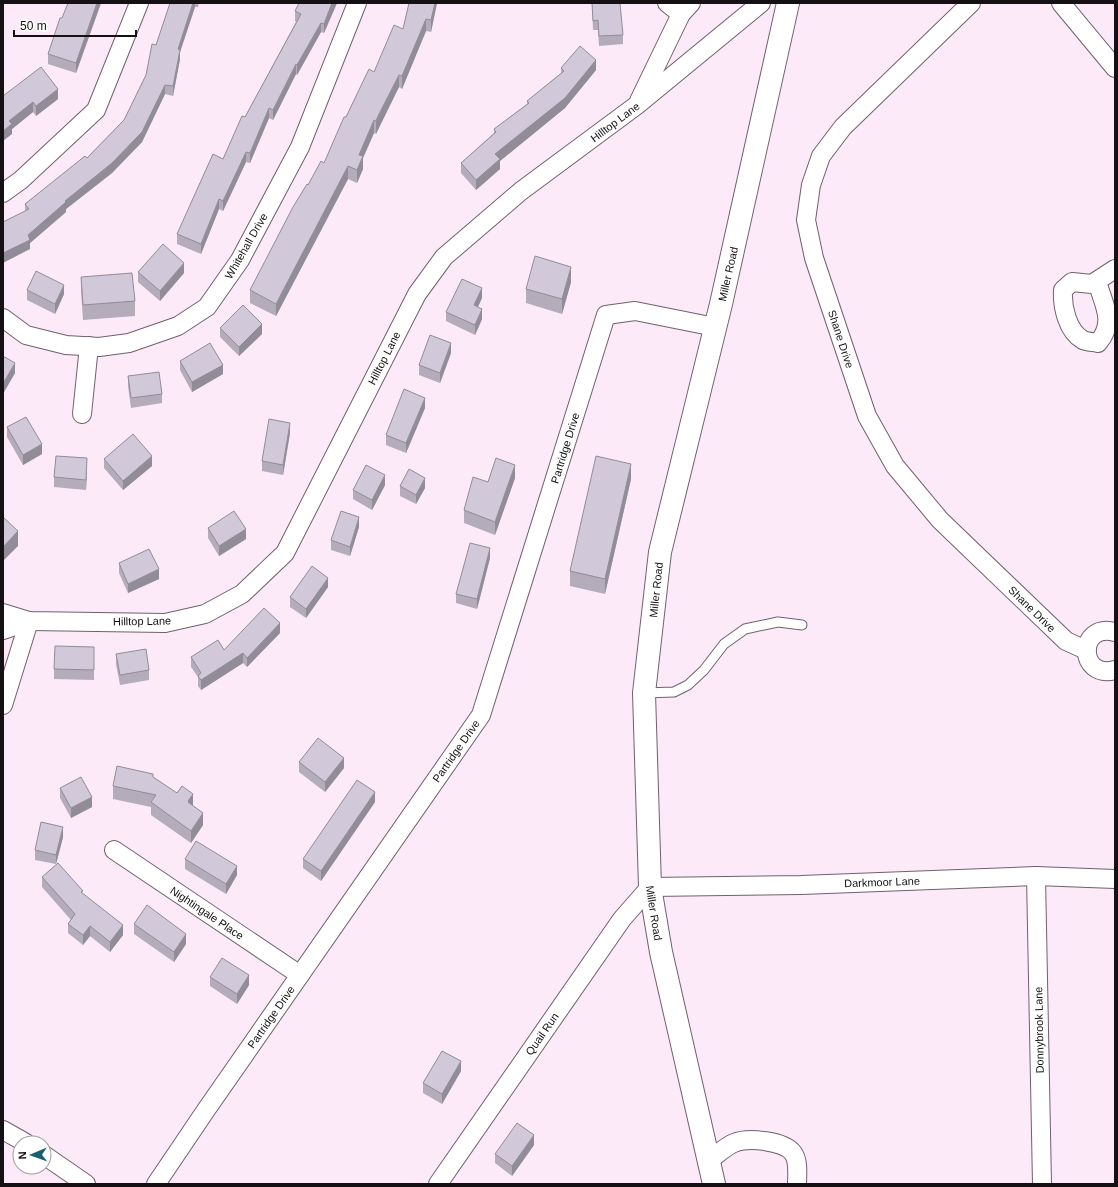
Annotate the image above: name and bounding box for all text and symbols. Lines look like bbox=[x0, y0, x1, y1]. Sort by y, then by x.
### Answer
scale bar bbox=[14, 12, 136, 38]
text: 50 m bbox=[20, 19, 47, 33]
street label: Hilltop Lane bbox=[588, 100, 642, 144]
street label: Whitehall Drive bbox=[222, 211, 270, 281]
street label: Miller Road bbox=[716, 246, 740, 302]
street label: Shane Drive bbox=[826, 308, 856, 370]
street label: Hilltop Lane bbox=[365, 329, 403, 387]
street label: Partridge Drive bbox=[549, 411, 581, 485]
street label: Miller Road bbox=[647, 562, 665, 618]
street label: Shane Drive bbox=[1006, 584, 1058, 634]
street label: Hilltop Lane bbox=[113, 614, 171, 628]
street label: Partridge Drive bbox=[430, 718, 482, 784]
street label: Darkmoor Lane bbox=[844, 875, 920, 889]
street label: Nightingale Place bbox=[168, 884, 246, 942]
street label: Miller Road bbox=[644, 885, 664, 941]
street label: Partridge Drive bbox=[245, 984, 297, 1050]
street label: Donnybrook Lane bbox=[1032, 986, 1046, 1074]
street label: Quail Run bbox=[523, 1011, 561, 1057]
north arrow bbox=[12, 1135, 52, 1175]
text: N bbox=[16, 1151, 28, 1160]

